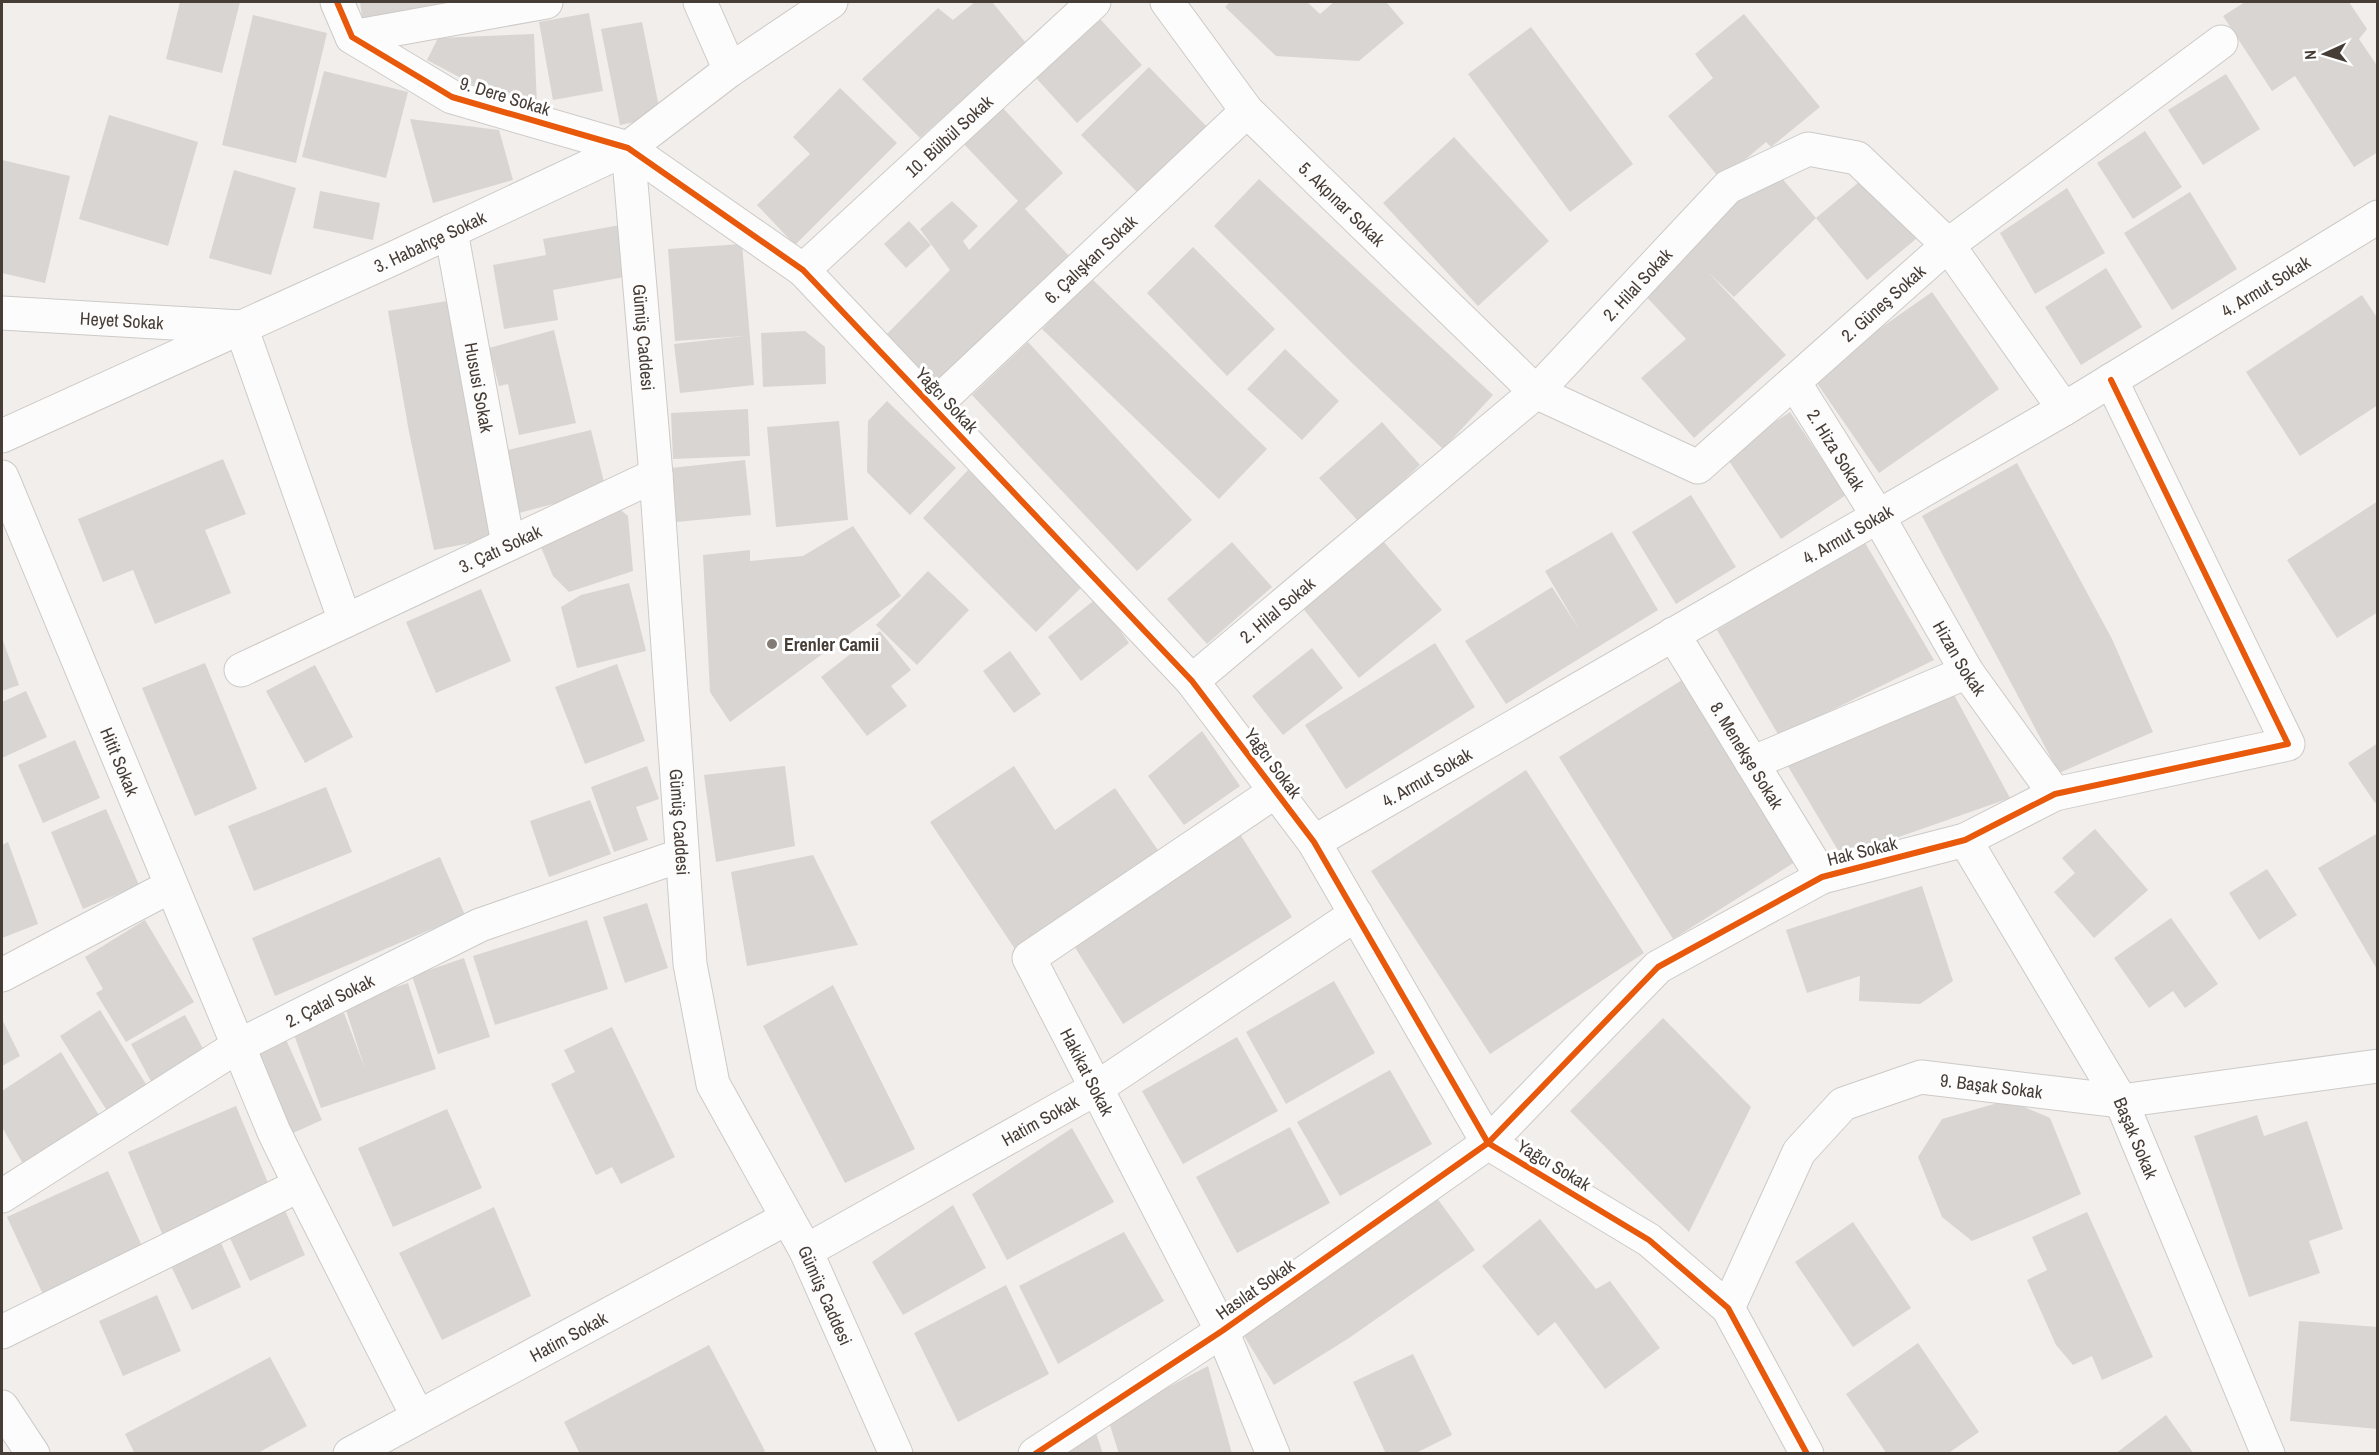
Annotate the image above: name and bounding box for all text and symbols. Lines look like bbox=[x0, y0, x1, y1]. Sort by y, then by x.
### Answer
north arrow bbox=[2295, 24, 2355, 84]
text: N bbox=[2299, 50, 2321, 61]
street label: 9. Dere Sokak bbox=[457, 70, 554, 122]
street label: 10. Bülbül Sokak bbox=[899, 89, 998, 183]
street label: 5. Akpınar Sokak bbox=[1293, 156, 1391, 252]
street label: 3. Habahçe Sokak bbox=[370, 204, 490, 278]
street label: 6. Çalışkan Sokak bbox=[1038, 208, 1143, 309]
street label: 2. Hilal Sokak bbox=[1597, 242, 1678, 326]
street label: 4. Armut Sokak bbox=[2216, 249, 2315, 323]
street label: 2. Güneş Sokak bbox=[1835, 258, 1931, 347]
street label: Gümüş Caddesi bbox=[627, 283, 661, 392]
street label: Heyet Sokak bbox=[79, 305, 165, 335]
street label: Hususi Sokak bbox=[459, 340, 500, 435]
street label: Yağcı Sokak bbox=[910, 362, 984, 439]
street label: 2. Hiza Sokak bbox=[1801, 404, 1872, 496]
street label: 4. Armut Sokak bbox=[1798, 498, 1898, 570]
street label: 3. Çatı Sokak bbox=[454, 518, 546, 579]
street label: 2. Hilal Sokak bbox=[1234, 570, 1320, 648]
street label: Hizan Sokak bbox=[1928, 616, 1993, 701]
place label: Erenler Camii bbox=[784, 632, 879, 657]
marker: Erenler Camii bbox=[765, 637, 779, 651]
street label: 8. Menekşe Sokak bbox=[1705, 697, 1790, 814]
street label: Hitit Sokak bbox=[95, 723, 146, 800]
street label: Yağcı Sokak bbox=[1238, 723, 1308, 804]
street label: 4. Armut Sokak bbox=[1377, 741, 1477, 813]
street label: Gümüş Caddesi bbox=[664, 768, 696, 876]
street label: Hak Sokak bbox=[1824, 830, 1900, 872]
street label: 2. Çatal Sokak bbox=[281, 967, 379, 1033]
street label: Hakikat Sokak bbox=[1054, 1024, 1120, 1121]
street label: 9. Başak Sokak bbox=[1939, 1067, 2045, 1104]
street label: Hatim Sokak bbox=[997, 1088, 1083, 1152]
street label: Başak Sokak bbox=[2108, 1093, 2165, 1183]
street label: Yağcı Sokak bbox=[1513, 1133, 1596, 1197]
street label: Gümüş Caddesi bbox=[793, 1241, 859, 1349]
street label: Hasılat Sokak bbox=[1211, 1252, 1300, 1325]
street label: Hatim Sokak bbox=[525, 1305, 612, 1367]

